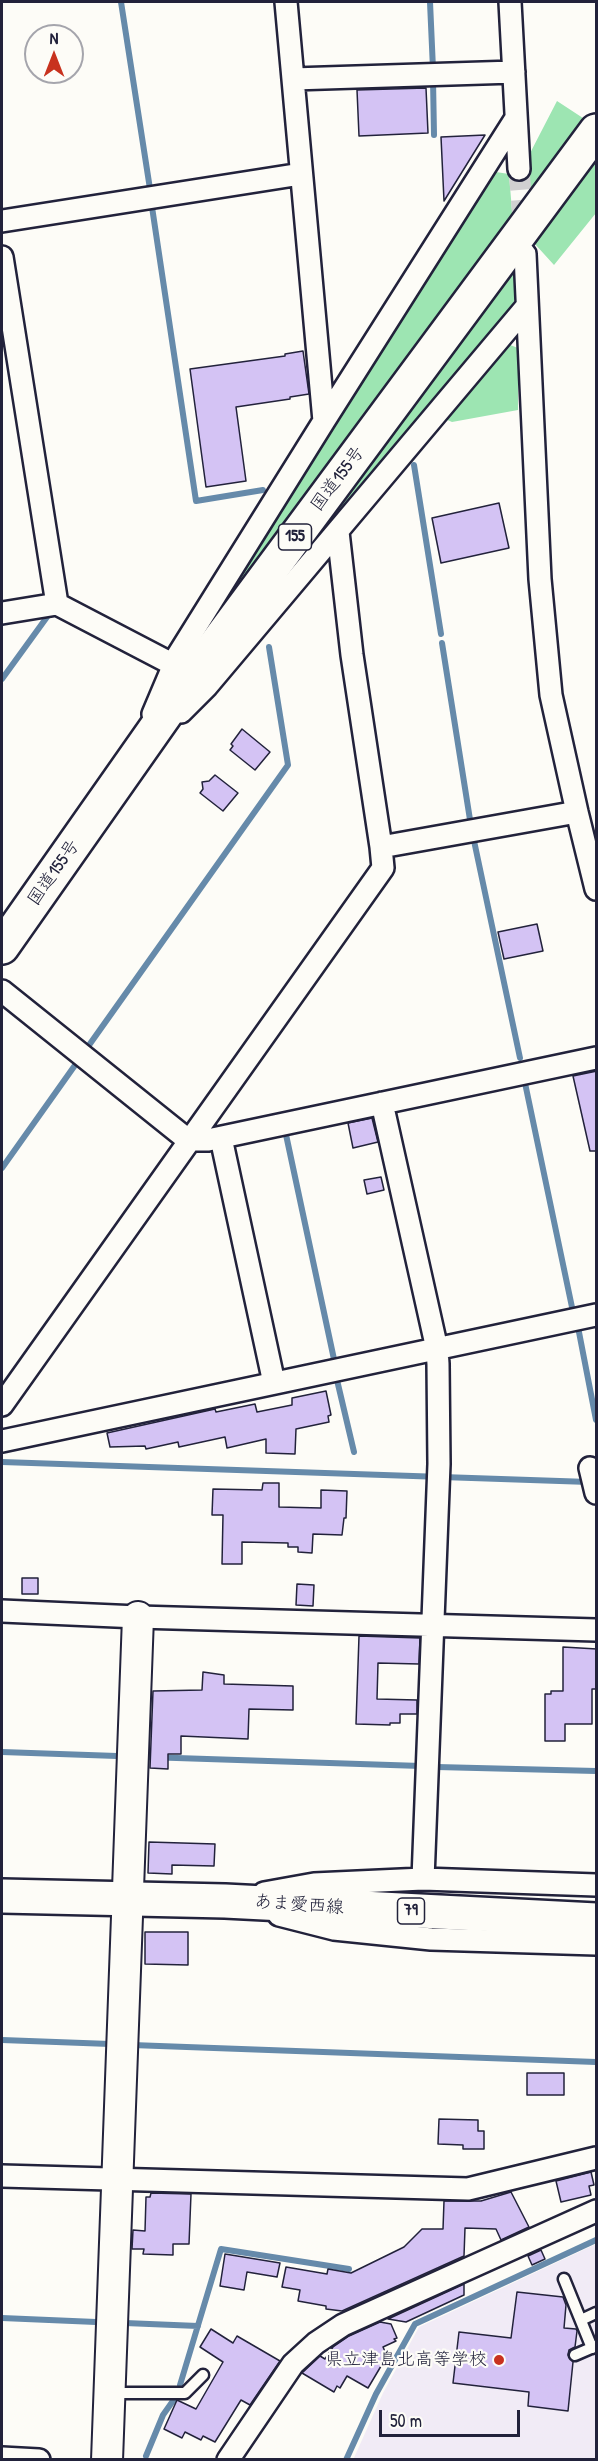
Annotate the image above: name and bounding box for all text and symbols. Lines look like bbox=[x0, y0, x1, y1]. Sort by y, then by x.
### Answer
north arrow bbox=[24, 24, 84, 84]
text: N bbox=[50, 27, 58, 49]
street label: 国道155号 bbox=[307, 442, 369, 516]
road number: 155 bbox=[278, 524, 312, 550]
street label: 国道155号 bbox=[23, 836, 85, 910]
street label: あま愛西線 bbox=[253, 1891, 345, 1919]
road number: 79 bbox=[398, 1898, 424, 1924]
place label: 県立津島北高等学校 bbox=[325, 2349, 487, 2371]
marker: 県立津島北高等学校 bbox=[492, 2353, 506, 2367]
scale bar bbox=[382, 2398, 523, 2436]
text: 50 m bbox=[390, 2408, 422, 2433]

